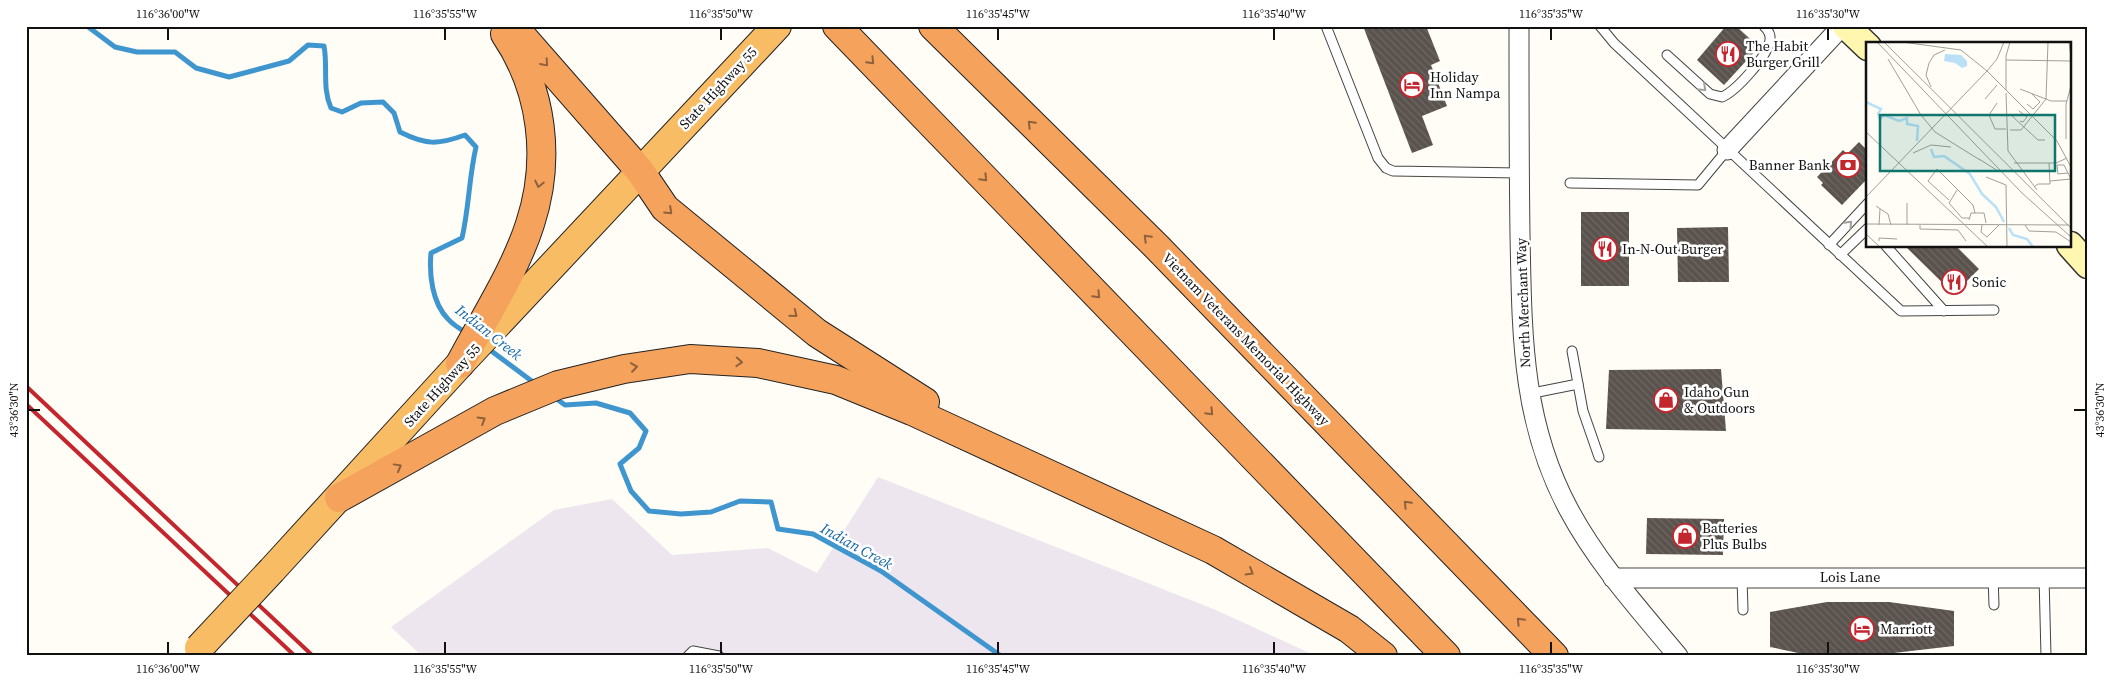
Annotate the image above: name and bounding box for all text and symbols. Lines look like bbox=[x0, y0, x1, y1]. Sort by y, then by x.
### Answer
text: 116°36'00"W bbox=[136, 6, 200, 22]
text: 116°35'55"W bbox=[413, 6, 477, 22]
text: 116°35'50"W bbox=[689, 6, 753, 22]
text: 116°35'45"W bbox=[966, 6, 1030, 22]
text: 116°35'40"W bbox=[1242, 6, 1306, 22]
text: 116°35'35"W bbox=[1519, 6, 1583, 22]
text: 116°35'30"W bbox=[1796, 6, 1860, 22]
place label: The Habit Burger Grill bbox=[1746, 36, 1820, 72]
restaurant icon: The Habit Burger Grill bbox=[1715, 41, 1741, 67]
street label: State Highway 55 bbox=[675, 42, 761, 134]
inset map bbox=[1866, 42, 2072, 248]
one-way arrow bbox=[865, 56, 874, 65]
one-way arrow bbox=[540, 57, 548, 66]
place label: Holiday Inn Nampa bbox=[1430, 67, 1501, 103]
hotel icon: Holiday Inn Nampa bbox=[1399, 72, 1425, 98]
one-way arrow bbox=[1697, 82, 1706, 91]
one-way arrow bbox=[1028, 120, 1037, 129]
bank icon: Banner Bank bbox=[1835, 152, 1861, 178]
place label: Banner Bank bbox=[1749, 155, 1830, 175]
one-way arrow bbox=[978, 172, 987, 181]
one-way arrow bbox=[534, 179, 545, 188]
one-way arrow bbox=[663, 205, 672, 214]
one-way arrow bbox=[1843, 220, 1852, 229]
one-way arrow bbox=[1144, 235, 1153, 244]
restaurant icon: In-N-Out Burger bbox=[1592, 236, 1618, 262]
street label: North Merchant Way bbox=[1511, 237, 1535, 368]
place label: In-N-Out Burger bbox=[1622, 239, 1723, 259]
street label: Vietnam Veterans Memorial Highway bbox=[1158, 248, 1335, 430]
restaurant icon: Sonic bbox=[1941, 269, 1967, 295]
place label: Sonic bbox=[1972, 272, 2007, 292]
one-way arrow bbox=[1091, 289, 1100, 298]
water label: Indian Creek bbox=[450, 299, 527, 365]
one-way arrow bbox=[788, 309, 797, 318]
street label: State Highway 55 bbox=[399, 339, 485, 431]
one-way arrow bbox=[735, 356, 743, 367]
one-way arrow bbox=[630, 363, 639, 373]
text: 43°36'30"N bbox=[6, 382, 22, 438]
place label: Idaho Gun & Outdoors bbox=[1684, 382, 1755, 418]
text: 43°36'30"N bbox=[2092, 382, 2108, 438]
shop icon: Idaho Gun & Outdoors bbox=[1653, 387, 1679, 413]
one-way arrow bbox=[1204, 406, 1213, 415]
one-way arrow bbox=[476, 416, 485, 426]
one-way arrow bbox=[392, 464, 401, 474]
one-way arrow bbox=[1404, 501, 1413, 510]
water label: Indian Creek bbox=[816, 517, 898, 575]
place label: Batteries Plus Bulbs bbox=[1702, 518, 1767, 554]
shop icon: Batteries Plus Bulbs bbox=[1672, 523, 1698, 549]
one-way arrow bbox=[1244, 565, 1253, 575]
street label: Lois Lane bbox=[1820, 567, 1880, 587]
hotel icon: Marriott bbox=[1849, 616, 1875, 642]
one-way arrow bbox=[1517, 618, 1526, 627]
place label: Marriott bbox=[1880, 619, 1933, 639]
text: 116°36'00"W bbox=[136, 661, 200, 677]
text: 116°35'55"W bbox=[413, 661, 477, 677]
text: 116°35'50"W bbox=[689, 661, 753, 677]
text: 116°35'45"W bbox=[966, 661, 1030, 677]
text: 116°35'40"W bbox=[1242, 661, 1306, 677]
text: 116°35'35"W bbox=[1519, 661, 1583, 677]
text: 116°35'30"W bbox=[1796, 661, 1860, 677]

